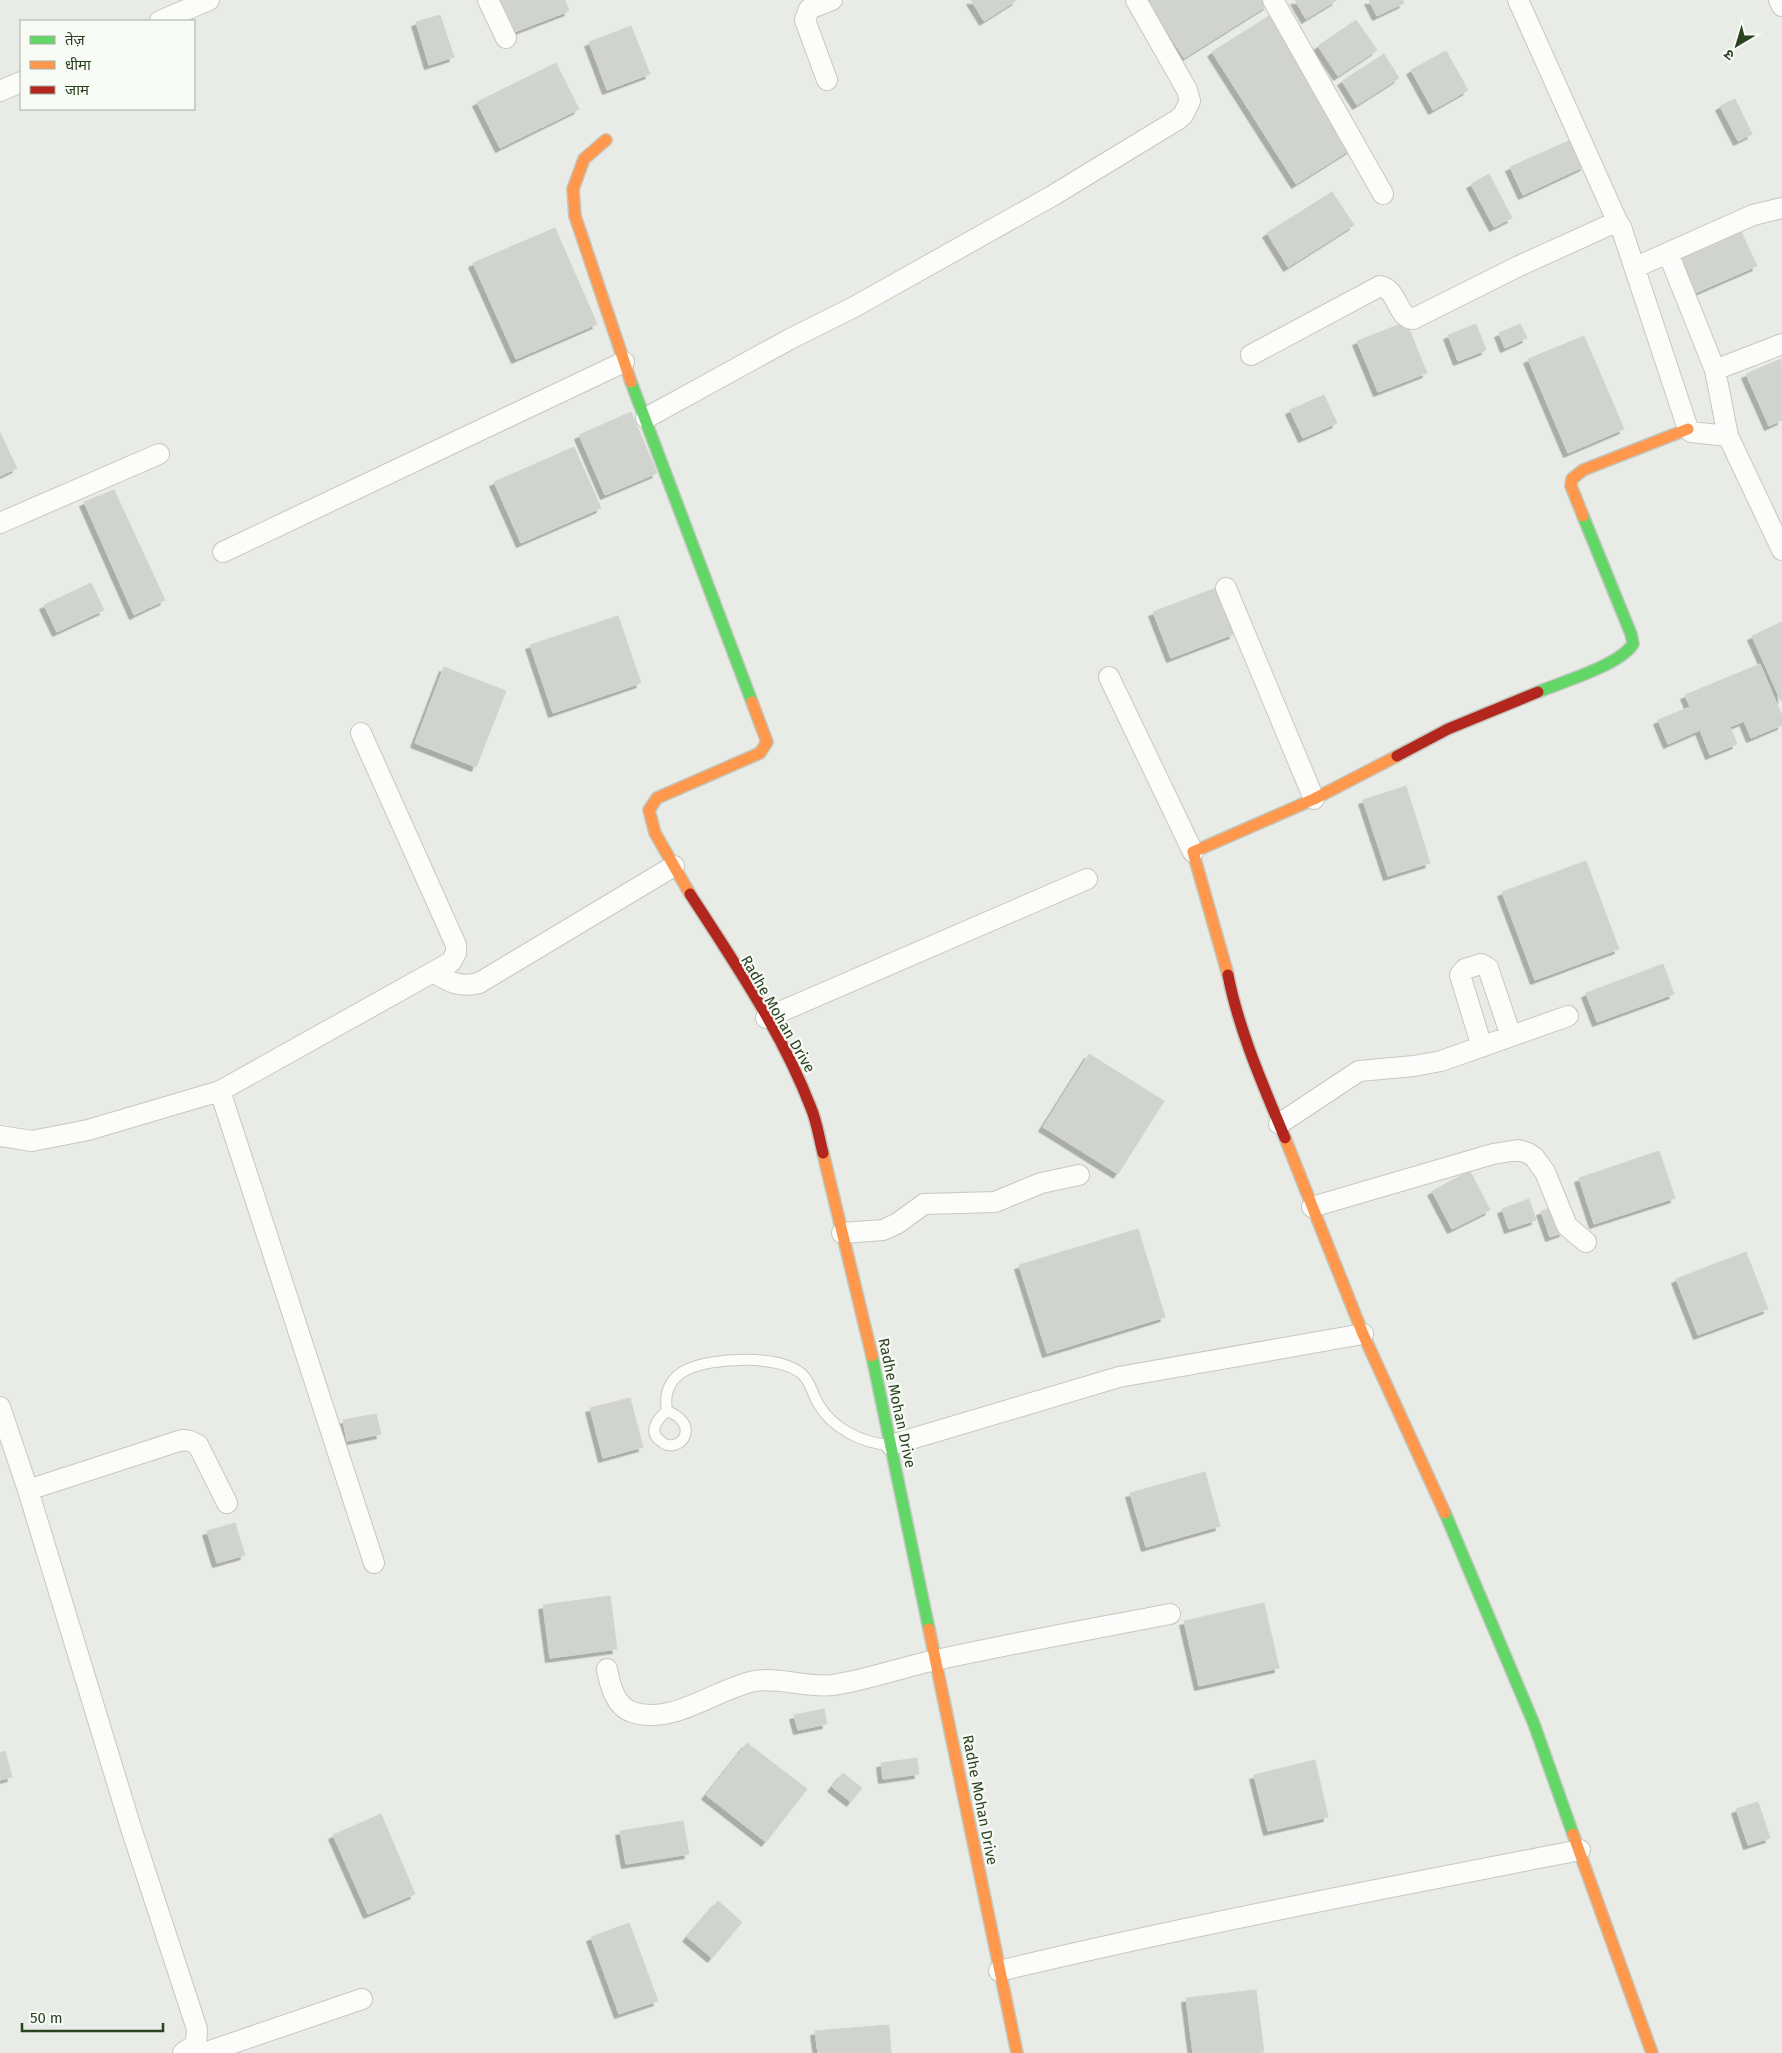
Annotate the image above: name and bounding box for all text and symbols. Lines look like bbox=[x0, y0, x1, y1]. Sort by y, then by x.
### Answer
legend bbox=[20, 20, 195, 110]
north arrow bbox=[1712, 20, 1762, 70]
text: तेज़ bbox=[65, 31, 86, 49]
text: उ bbox=[1720, 45, 1738, 64]
text: धीमा bbox=[65, 56, 92, 74]
text: जाम bbox=[65, 81, 90, 99]
street label: Radhe Mohan Drive bbox=[737, 952, 819, 1076]
street label: Radhe Mohan Drive bbox=[874, 1336, 920, 1470]
street label: Radhe Mohan Drive bbox=[959, 1733, 1001, 1867]
scale bar bbox=[22, 2000, 164, 2032]
text: 50 m bbox=[30, 2009, 63, 2027]

